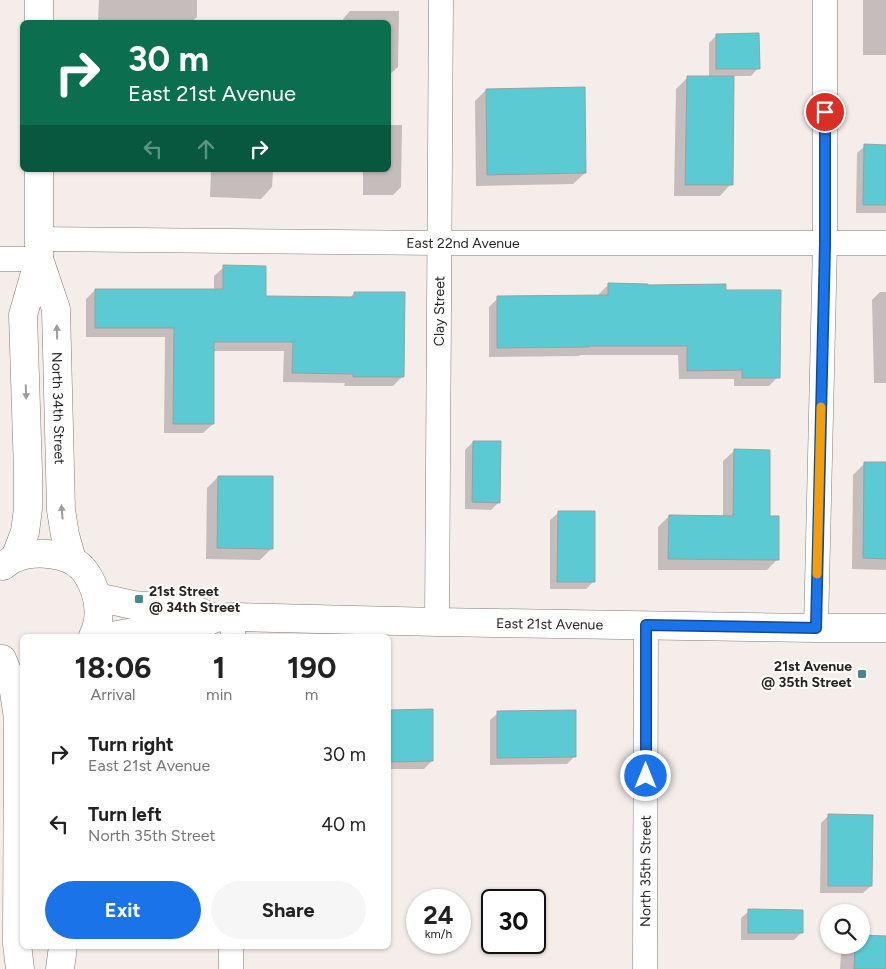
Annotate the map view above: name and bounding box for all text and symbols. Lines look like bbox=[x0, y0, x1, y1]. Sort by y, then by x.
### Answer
text: 30 m bbox=[128, 38, 209, 80]
icon: right bbox=[45, 40, 110, 105]
text: East 21st Avenue bbox=[128, 80, 296, 107]
pin bbox=[804, 91, 846, 133]
icon: arrive bbox=[811, 98, 839, 126]
icon: left bbox=[139, 135, 167, 163]
icon: ahead bbox=[192, 135, 220, 163]
icon: right bbox=[245, 135, 273, 163]
street label: East 22nd Avenue bbox=[406, 235, 520, 252]
street label: Clay Street bbox=[431, 276, 448, 346]
one-way arrow bbox=[53, 324, 61, 340]
street label: North 34th Street bbox=[48, 352, 68, 465]
one-way arrow bbox=[22, 385, 30, 401]
one-way arrow bbox=[58, 504, 66, 520]
place label: 21st Street @ 34th Street bbox=[149, 583, 241, 616]
marker: 21st Street @ 34th Street bbox=[133, 593, 145, 605]
street label: East 21st Avenue bbox=[496, 615, 604, 634]
text: 18:06 bbox=[75, 649, 151, 686]
text: 1 bbox=[213, 649, 226, 686]
text: 190 bbox=[287, 649, 336, 686]
place label: 21st Avenue @ 35th Street bbox=[761, 658, 852, 691]
marker: 21st Avenue @ 35th Street bbox=[856, 668, 868, 680]
text: Arrival bbox=[90, 685, 136, 704]
text: min bbox=[206, 685, 232, 704]
text: m bbox=[305, 685, 318, 704]
text: Turn right bbox=[88, 733, 174, 756]
icon: right bbox=[45, 740, 73, 768]
text: 30 m bbox=[323, 743, 366, 766]
position arrow bbox=[619, 749, 671, 801]
text: East 21st Avenue bbox=[88, 756, 210, 775]
text: Turn left bbox=[88, 803, 162, 826]
icon: left bbox=[45, 810, 73, 838]
text: 40 m bbox=[321, 813, 366, 836]
street label: North 35th Street bbox=[637, 815, 654, 927]
text: North 35th Street bbox=[88, 826, 216, 845]
button: Exit bbox=[45, 881, 201, 939]
button: Share bbox=[211, 881, 366, 939]
speed limit sign: 30 bbox=[481, 889, 546, 954]
text: 24 bbox=[423, 900, 454, 930]
map controls bbox=[820, 904, 870, 954]
button: search bbox=[820, 904, 870, 954]
text: km/h bbox=[425, 927, 452, 941]

